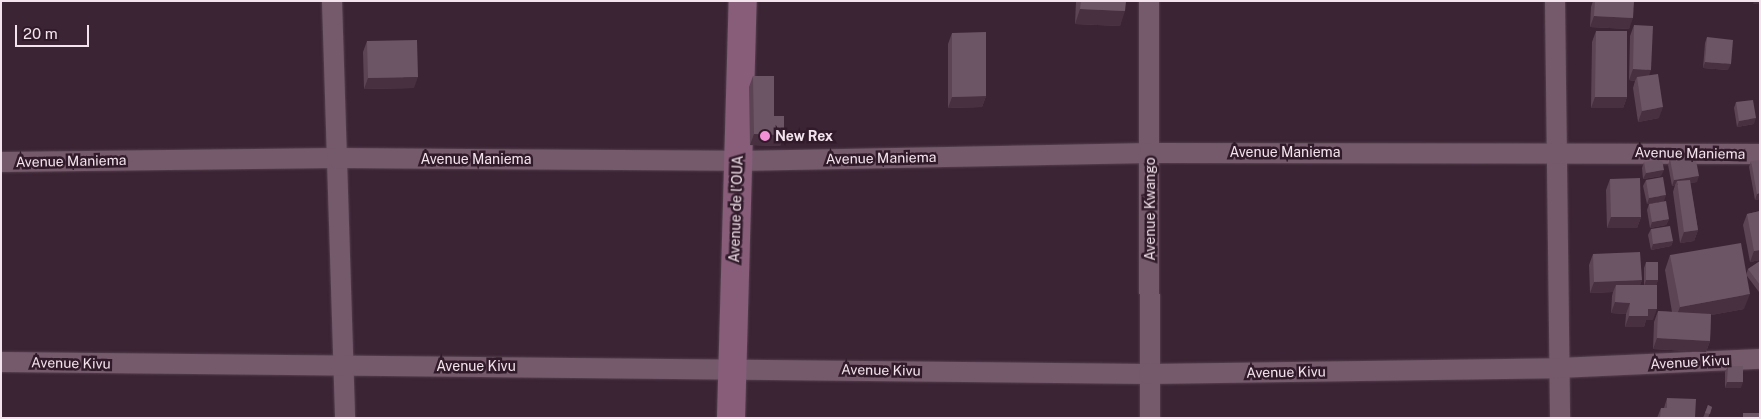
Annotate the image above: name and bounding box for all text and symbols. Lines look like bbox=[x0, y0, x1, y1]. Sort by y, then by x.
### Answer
scale bar bbox=[18, 15, 91, 47]
text: 20 m bbox=[23, 25, 58, 42]
place label: New Rex bbox=[775, 128, 833, 144]
marker: New Rex bbox=[759, 130, 771, 142]
street label: Avenue Maniema bbox=[1230, 144, 1340, 160]
street label: Avenue Maniema bbox=[1634, 144, 1746, 162]
street label: Avenue Maniema bbox=[825, 149, 937, 167]
street label: Avenue Maniema bbox=[421, 151, 531, 167]
street label: Avenue Maniema bbox=[15, 152, 127, 170]
street label: Avenue de l’OUA bbox=[726, 155, 746, 263]
street label: Avenue Kwango bbox=[1142, 157, 1158, 261]
street label: Avenue Kivu bbox=[1650, 352, 1730, 372]
street label: Avenue Kivu bbox=[31, 354, 111, 372]
street label: Avenue Kivu bbox=[436, 358, 516, 374]
street label: Avenue Kivu bbox=[841, 361, 921, 379]
street label: Avenue Kivu bbox=[1246, 363, 1326, 381]

